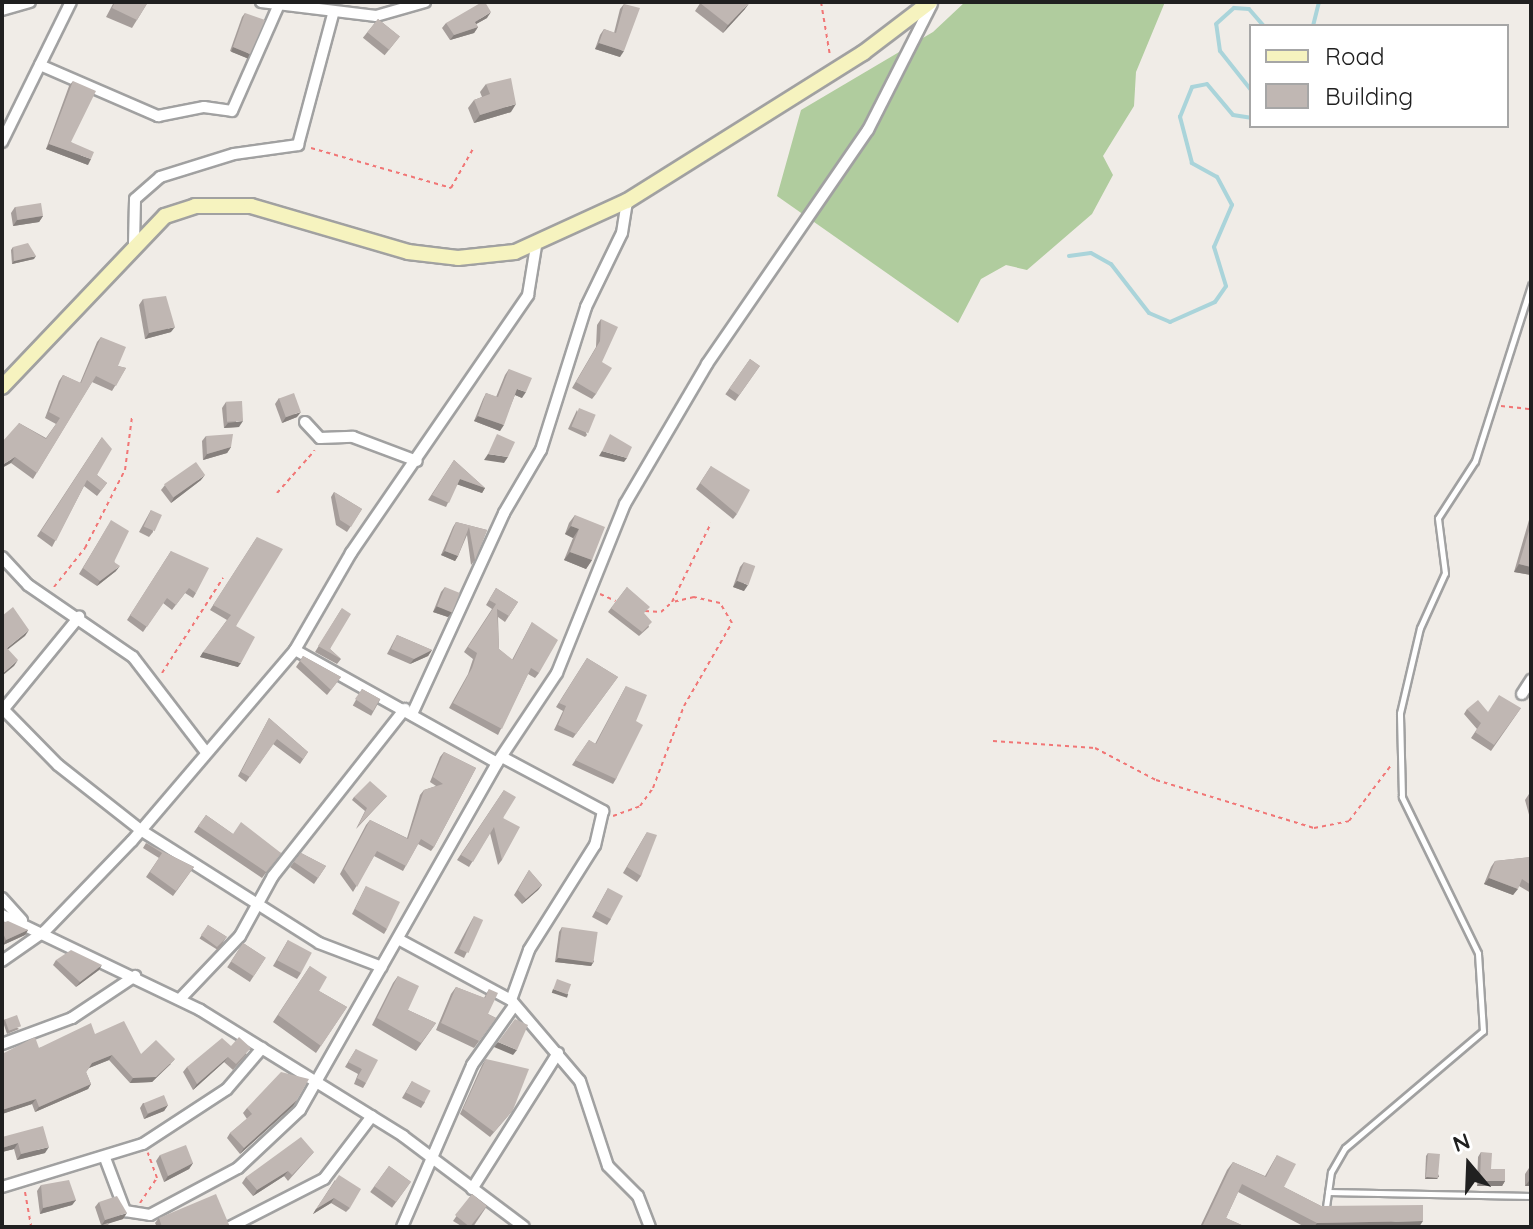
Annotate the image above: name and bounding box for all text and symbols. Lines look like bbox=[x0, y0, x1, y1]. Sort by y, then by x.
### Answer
legend bbox=[1249, 24, 1509, 128]
text: Road bbox=[1325, 41, 1385, 71]
text: Building bbox=[1325, 81, 1413, 111]
north arrow bbox=[1429, 1125, 1509, 1205]
text: N bbox=[1449, 1126, 1473, 1158]

